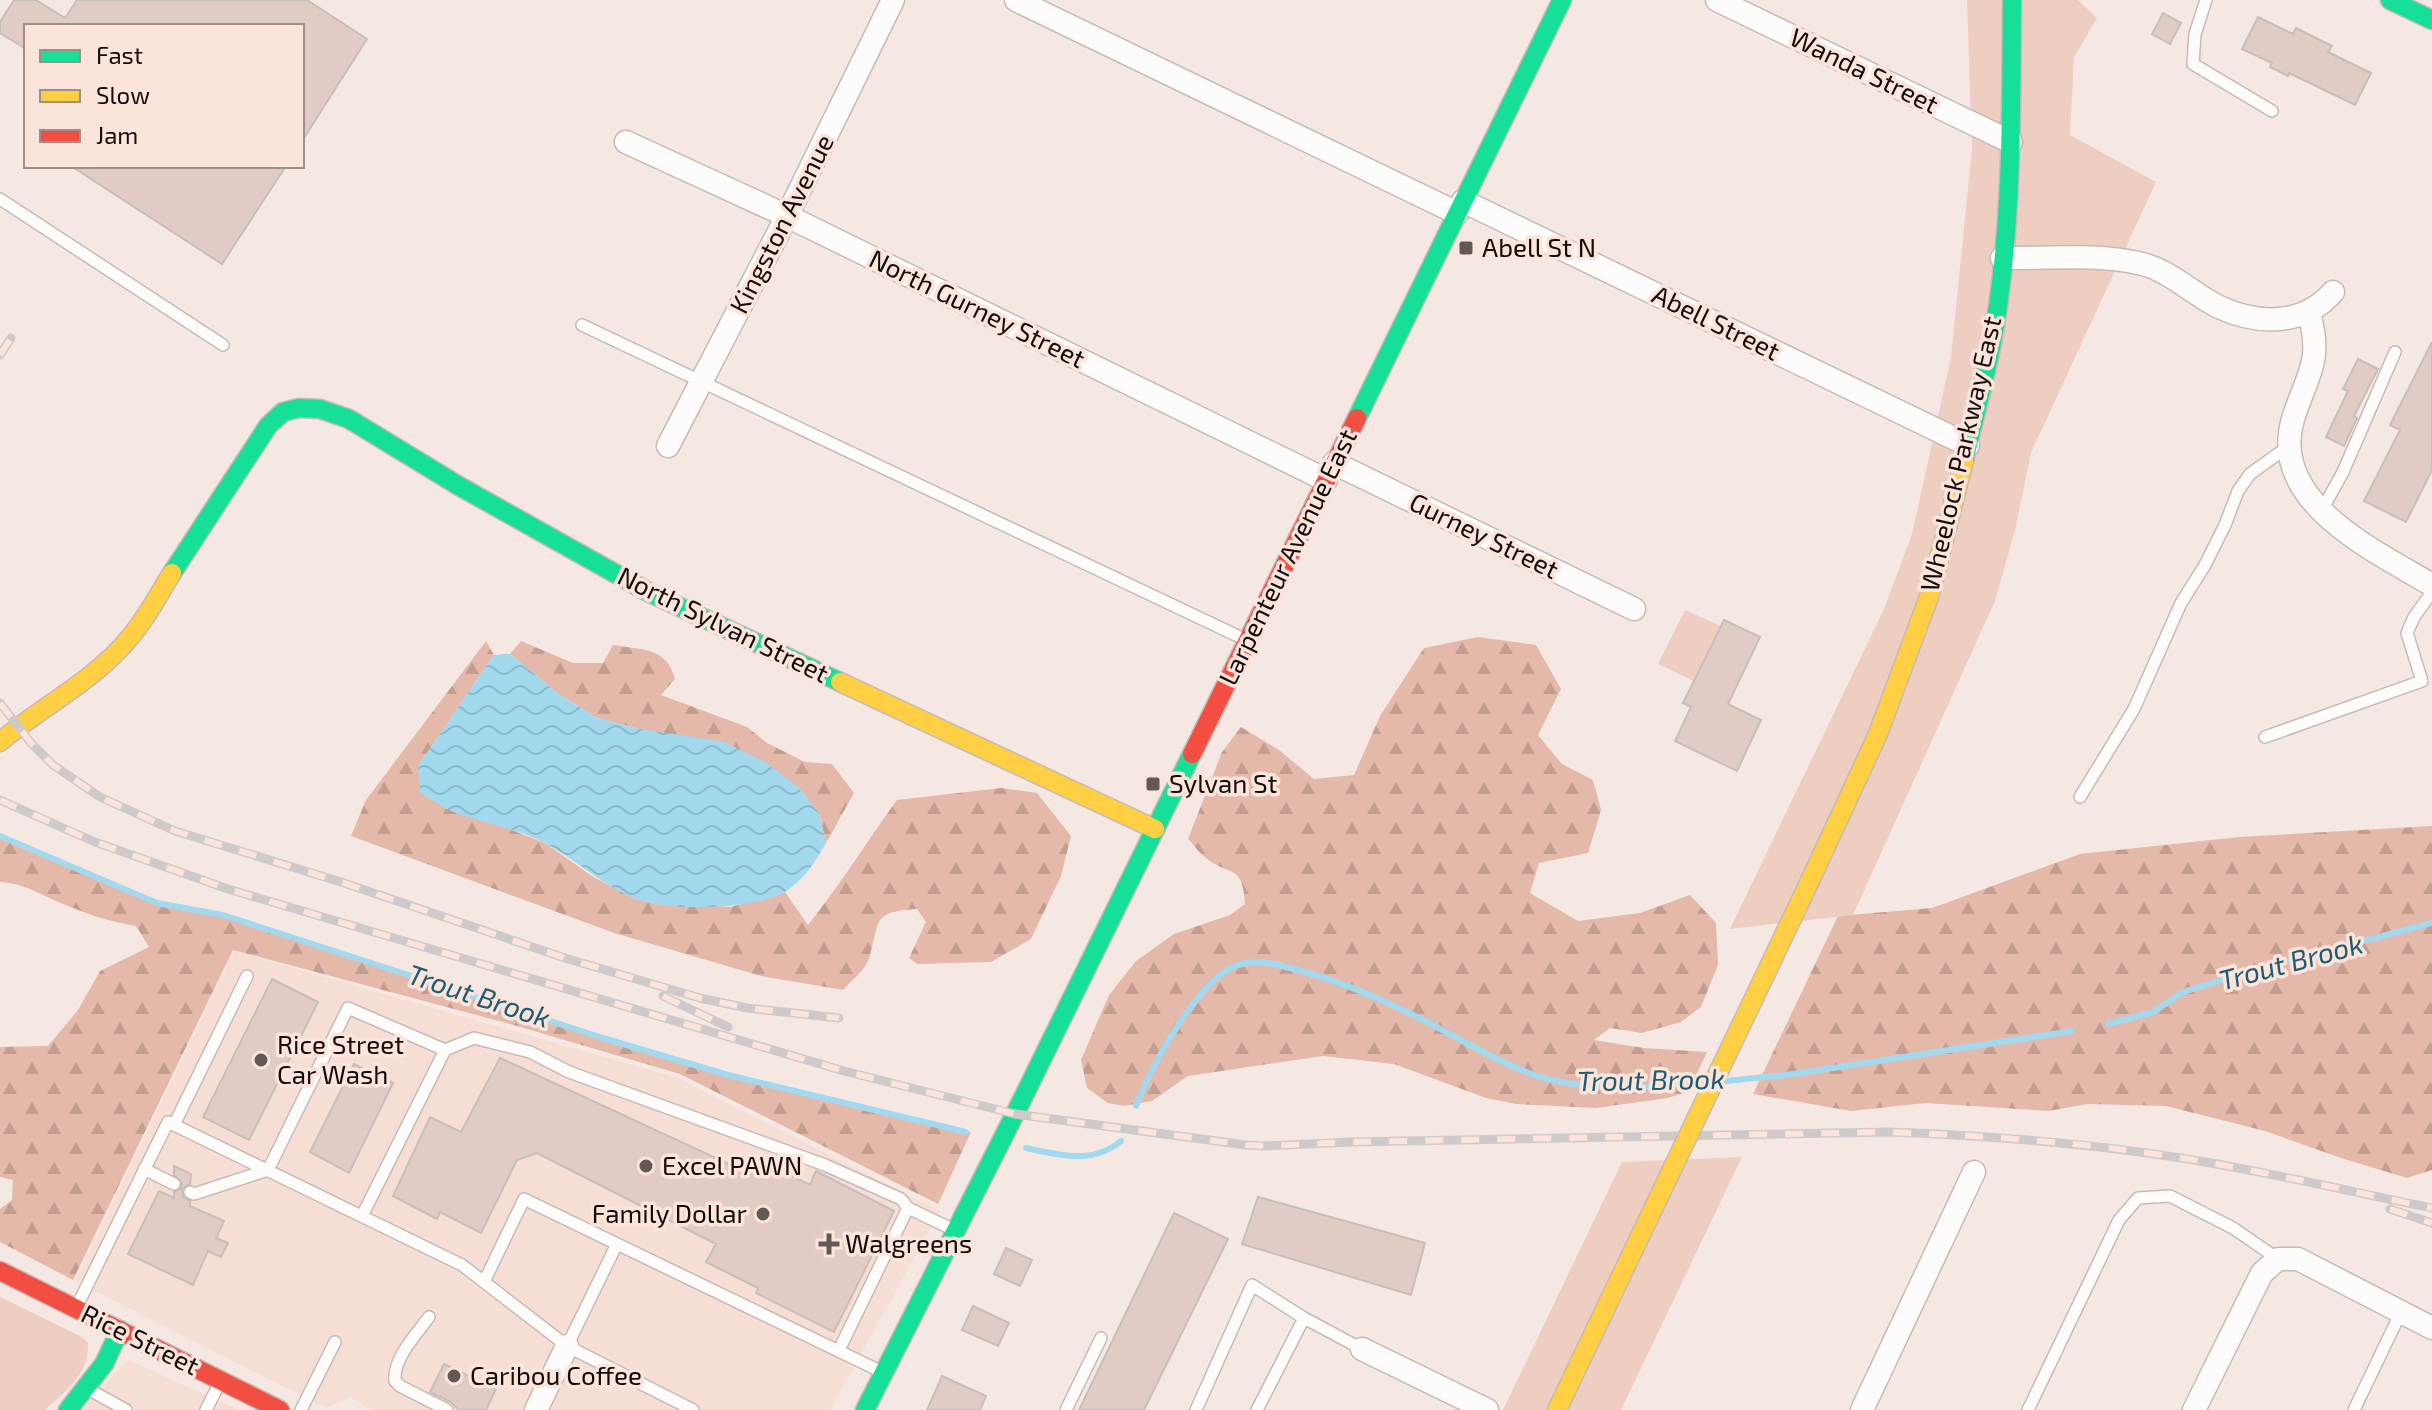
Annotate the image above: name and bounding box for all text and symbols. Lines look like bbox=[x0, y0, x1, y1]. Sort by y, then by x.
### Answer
street label: Wanda Street bbox=[1786, 20, 1944, 119]
legend bbox=[24, 24, 304, 168]
text: Fast bbox=[96, 40, 143, 69]
text: Slow bbox=[96, 80, 150, 109]
text: Jam bbox=[96, 120, 138, 149]
street label: Kingston Avenue bbox=[722, 129, 839, 318]
place label: Abell St N bbox=[1482, 231, 1596, 262]
marker: Abell St N bbox=[1457, 239, 1475, 257]
street label: North Gurney Street bbox=[865, 242, 1091, 373]
street label: Abell Street bbox=[1648, 278, 1785, 366]
street label: Wheelock Parkway East bbox=[1913, 313, 2006, 594]
street label: Larpenteur Avenue East bbox=[1211, 423, 1362, 689]
street label: Gurney Street bbox=[1405, 485, 1564, 584]
street label: North Sylvan Street bbox=[613, 559, 834, 688]
place label: Sylvan St bbox=[1169, 767, 1278, 798]
marker: Sylvan St bbox=[1144, 775, 1162, 793]
water label: Trout Brook bbox=[2215, 926, 2366, 997]
water label: Trout Brook bbox=[404, 956, 555, 1034]
place label: Rice Street Car Wash bbox=[277, 1028, 404, 1089]
marker: Rice Street Car Wash bbox=[252, 1051, 270, 1069]
water label: Trout Brook bbox=[1577, 1061, 1725, 1097]
place label: Excel PAWN bbox=[662, 1149, 802, 1180]
marker: Excel PAWN bbox=[637, 1157, 655, 1175]
place label: Family Dollar bbox=[592, 1197, 747, 1228]
marker: Family Dollar bbox=[754, 1205, 772, 1223]
place label: Walgreens bbox=[845, 1227, 972, 1258]
marker: Walgreens bbox=[820, 1235, 838, 1253]
street label: Rice Street bbox=[77, 1297, 205, 1380]
place label: Caribou Coffee bbox=[470, 1359, 642, 1390]
marker: Caribou Coffee bbox=[445, 1367, 463, 1385]

